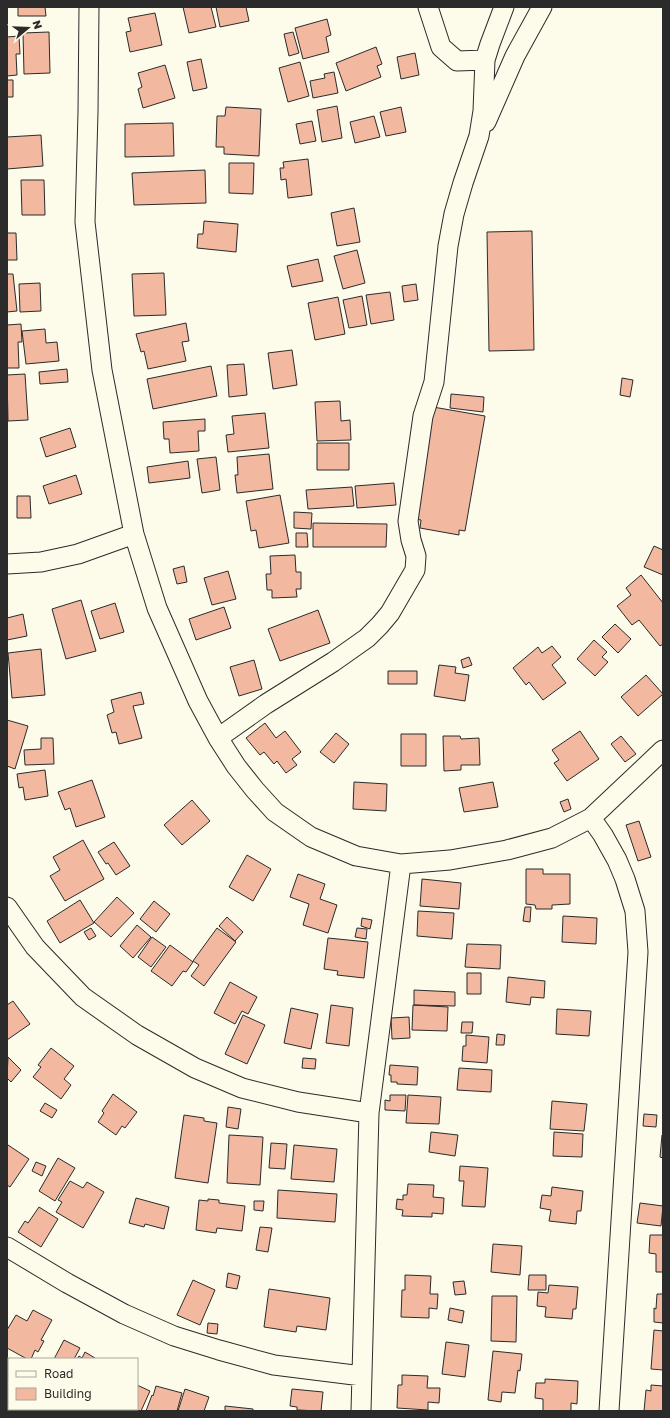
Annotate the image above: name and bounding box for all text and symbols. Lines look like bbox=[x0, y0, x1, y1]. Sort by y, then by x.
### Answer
north arrow bbox=[8, 8, 48, 48]
text: N bbox=[30, 19, 45, 31]
legend bbox=[8, 1358, 138, 1410]
text: Road bbox=[44, 1366, 73, 1381]
text: Building bbox=[44, 1386, 92, 1401]

